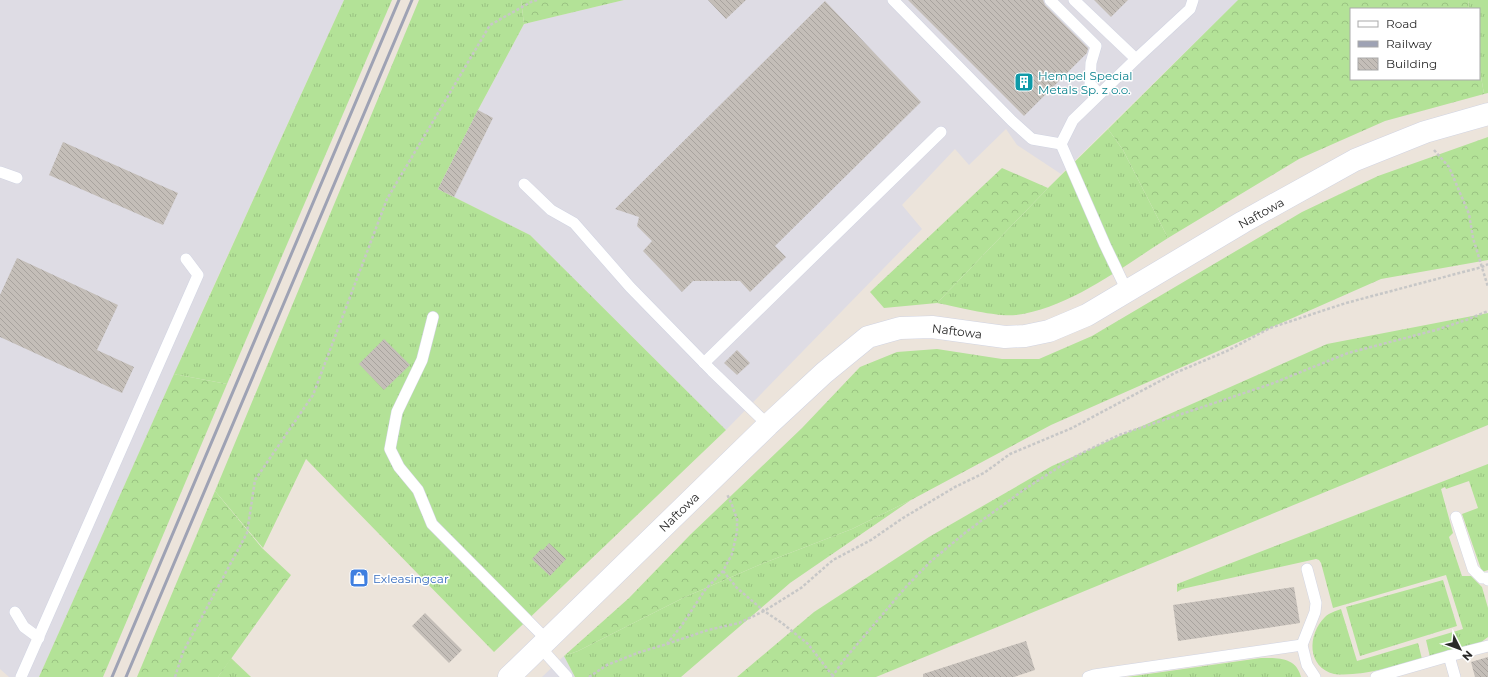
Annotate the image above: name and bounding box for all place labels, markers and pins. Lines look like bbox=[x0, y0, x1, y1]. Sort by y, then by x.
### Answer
place label: Hempel Special Metals Sp. z o.o. bbox=[1038, 68, 1132, 97]
building icon: Hempel Special Metals Sp. z o.o. bbox=[1013, 71, 1035, 93]
shop icon: Exleasingcar bbox=[348, 567, 370, 589]
place label: Exleasingcar bbox=[373, 571, 449, 586]

